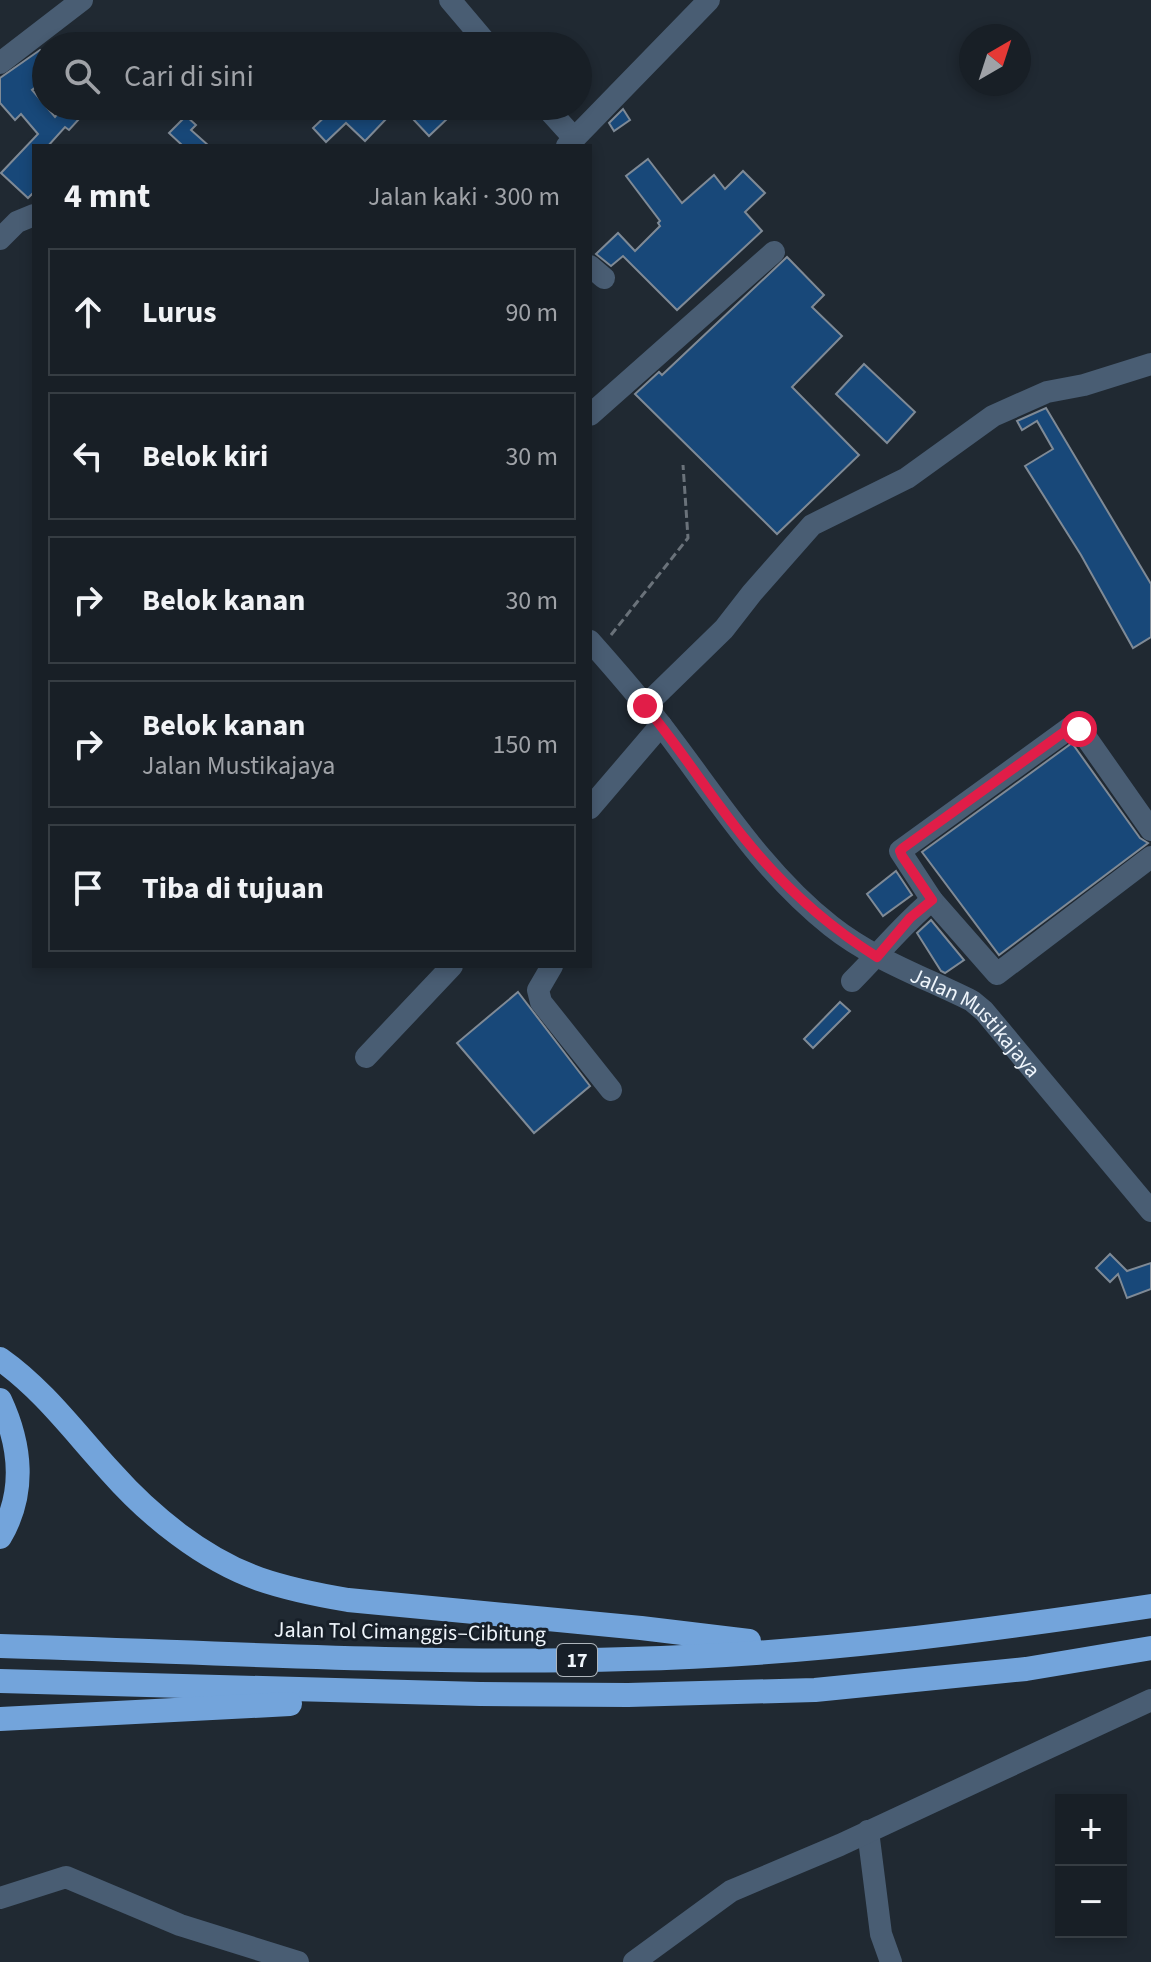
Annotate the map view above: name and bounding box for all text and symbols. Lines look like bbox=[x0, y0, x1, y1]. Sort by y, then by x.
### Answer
north arrow bbox=[959, 24, 1031, 96]
search box bbox=[32, 32, 592, 120]
icon: search bbox=[60, 54, 104, 98]
text: Cari di sini bbox=[124, 55, 254, 98]
text: 4 mnt bbox=[64, 172, 150, 221]
text: Jalan kaki · 300 m bbox=[368, 178, 560, 215]
icon: ahead bbox=[66, 290, 110, 334]
text: Lurus bbox=[142, 291, 217, 334]
text: 90 m bbox=[505, 294, 558, 331]
icon: left bbox=[66, 434, 110, 478]
text: Belok kiri bbox=[142, 435, 268, 478]
text: 30 m bbox=[505, 438, 558, 475]
icon: right bbox=[66, 578, 110, 622]
text: Belok kanan bbox=[142, 579, 305, 622]
text: 30 m bbox=[505, 582, 558, 619]
route end bbox=[627, 688, 663, 724]
text: Belok kanan bbox=[142, 704, 305, 747]
route start bbox=[1061, 711, 1097, 747]
icon: right bbox=[66, 722, 110, 766]
text: 150 m bbox=[492, 726, 558, 763]
text: Jalan Mustikajaya bbox=[142, 747, 335, 784]
icon: arrive bbox=[66, 866, 110, 910]
text: Tiba di tujuan bbox=[142, 867, 324, 910]
street label: Jalan Mustikajaya bbox=[905, 960, 1048, 1085]
street label: Jalan Tol Cimanggis–Cibitung bbox=[274, 1614, 546, 1650]
road number: 17 bbox=[557, 1644, 597, 1676]
map controls bbox=[1055, 1794, 1127, 1938]
button: + bbox=[1055, 1794, 1127, 1866]
button: − bbox=[1055, 1866, 1127, 1938]

